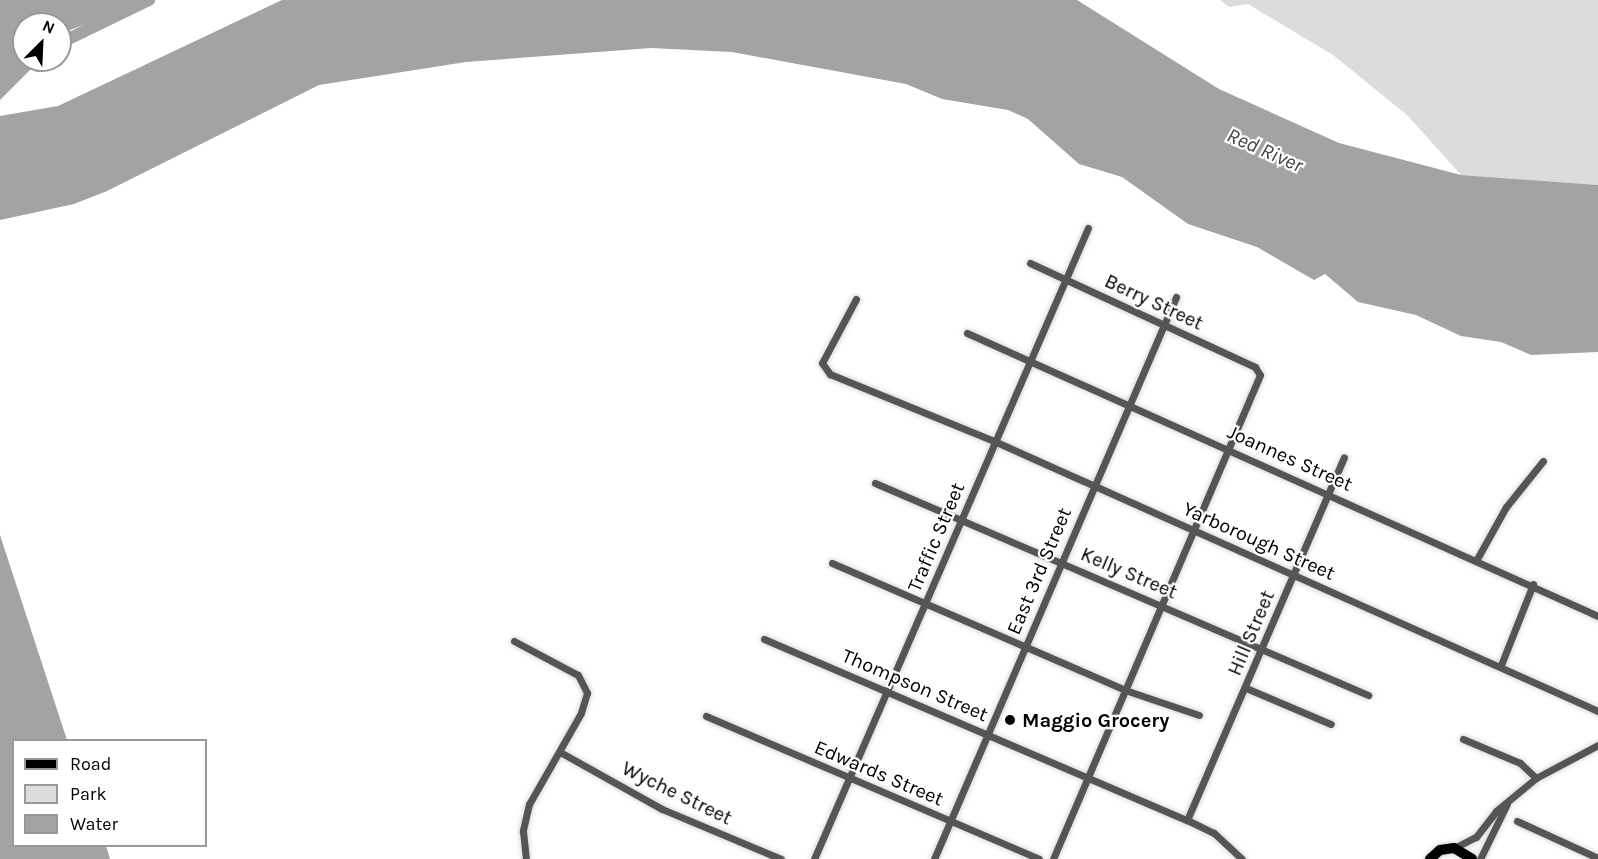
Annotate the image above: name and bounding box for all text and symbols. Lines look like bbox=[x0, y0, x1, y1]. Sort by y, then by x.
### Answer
north arrow bbox=[12, 12, 72, 72]
text: N bbox=[40, 16, 58, 38]
water label: Red River bbox=[1223, 122, 1307, 178]
street label: Berry Street bbox=[1101, 269, 1207, 335]
street label: Joannes Street bbox=[1224, 420, 1356, 496]
street label: Traffic Street bbox=[902, 479, 970, 595]
street label: Yarborough Street bbox=[1179, 497, 1339, 585]
street label: East 3rd Street bbox=[1001, 504, 1077, 638]
street label: Kelly Street bbox=[1077, 542, 1181, 604]
street label: Hill Street bbox=[1222, 587, 1280, 679]
street label: Thompson Street bbox=[838, 643, 992, 727]
place label: Maggio Grocery bbox=[1022, 708, 1169, 732]
marker: Maggio Grocery bbox=[1003, 713, 1017, 727]
street label: Edwards Street bbox=[811, 735, 947, 811]
legend bbox=[12, 739, 207, 847]
text: Road bbox=[70, 753, 111, 775]
street label: Wyche Street bbox=[618, 756, 736, 830]
text: Park bbox=[70, 783, 107, 805]
text: Water bbox=[70, 813, 118, 835]

